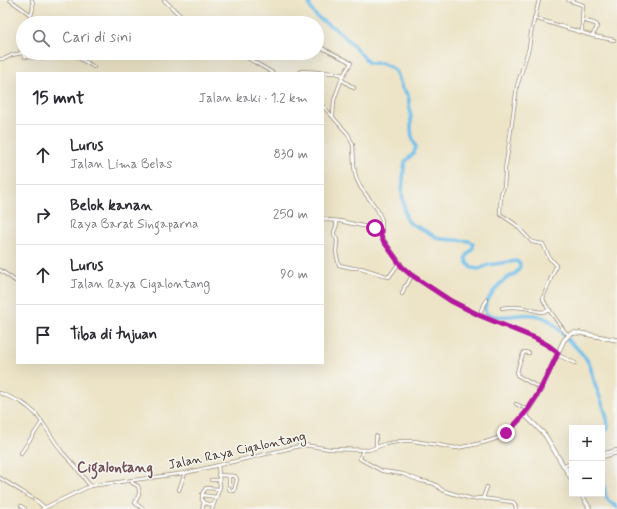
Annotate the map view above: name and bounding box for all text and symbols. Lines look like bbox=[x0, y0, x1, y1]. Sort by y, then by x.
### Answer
search box bbox=[16, 16, 324, 60]
icon: search bbox=[30, 27, 52, 49]
text: Cari di sini bbox=[62, 28, 132, 48]
text: 15 mnt bbox=[32, 87, 84, 109]
text: Jalan kaki · 1.2 km bbox=[199, 90, 308, 107]
text: Lurus bbox=[70, 136, 103, 156]
icon: ahead bbox=[32, 144, 54, 166]
text: 830 m bbox=[273, 146, 308, 163]
text: Jalan Lima Belas bbox=[70, 156, 172, 173]
text: Belok kanan bbox=[70, 196, 153, 216]
icon: right bbox=[32, 204, 54, 226]
text: 250 m bbox=[273, 206, 308, 223]
text: Raya Barat Singaparna bbox=[70, 216, 198, 233]
route start bbox=[366, 219, 384, 237]
text: Lurus bbox=[70, 256, 103, 276]
icon: ahead bbox=[32, 264, 54, 286]
text: 90 m bbox=[280, 266, 308, 283]
text: Jalan Raya Cigalontang bbox=[70, 276, 210, 293]
icon: arrive bbox=[32, 324, 54, 346]
text: Tiba di tujuan bbox=[70, 325, 157, 345]
route end bbox=[497, 424, 515, 442]
map controls bbox=[569, 425, 605, 497]
button: + bbox=[569, 425, 605, 461]
street label: Jalan Raya Cigalontang bbox=[167, 428, 308, 475]
district label: Cigalontang bbox=[77, 458, 154, 480]
button: − bbox=[569, 461, 605, 497]

